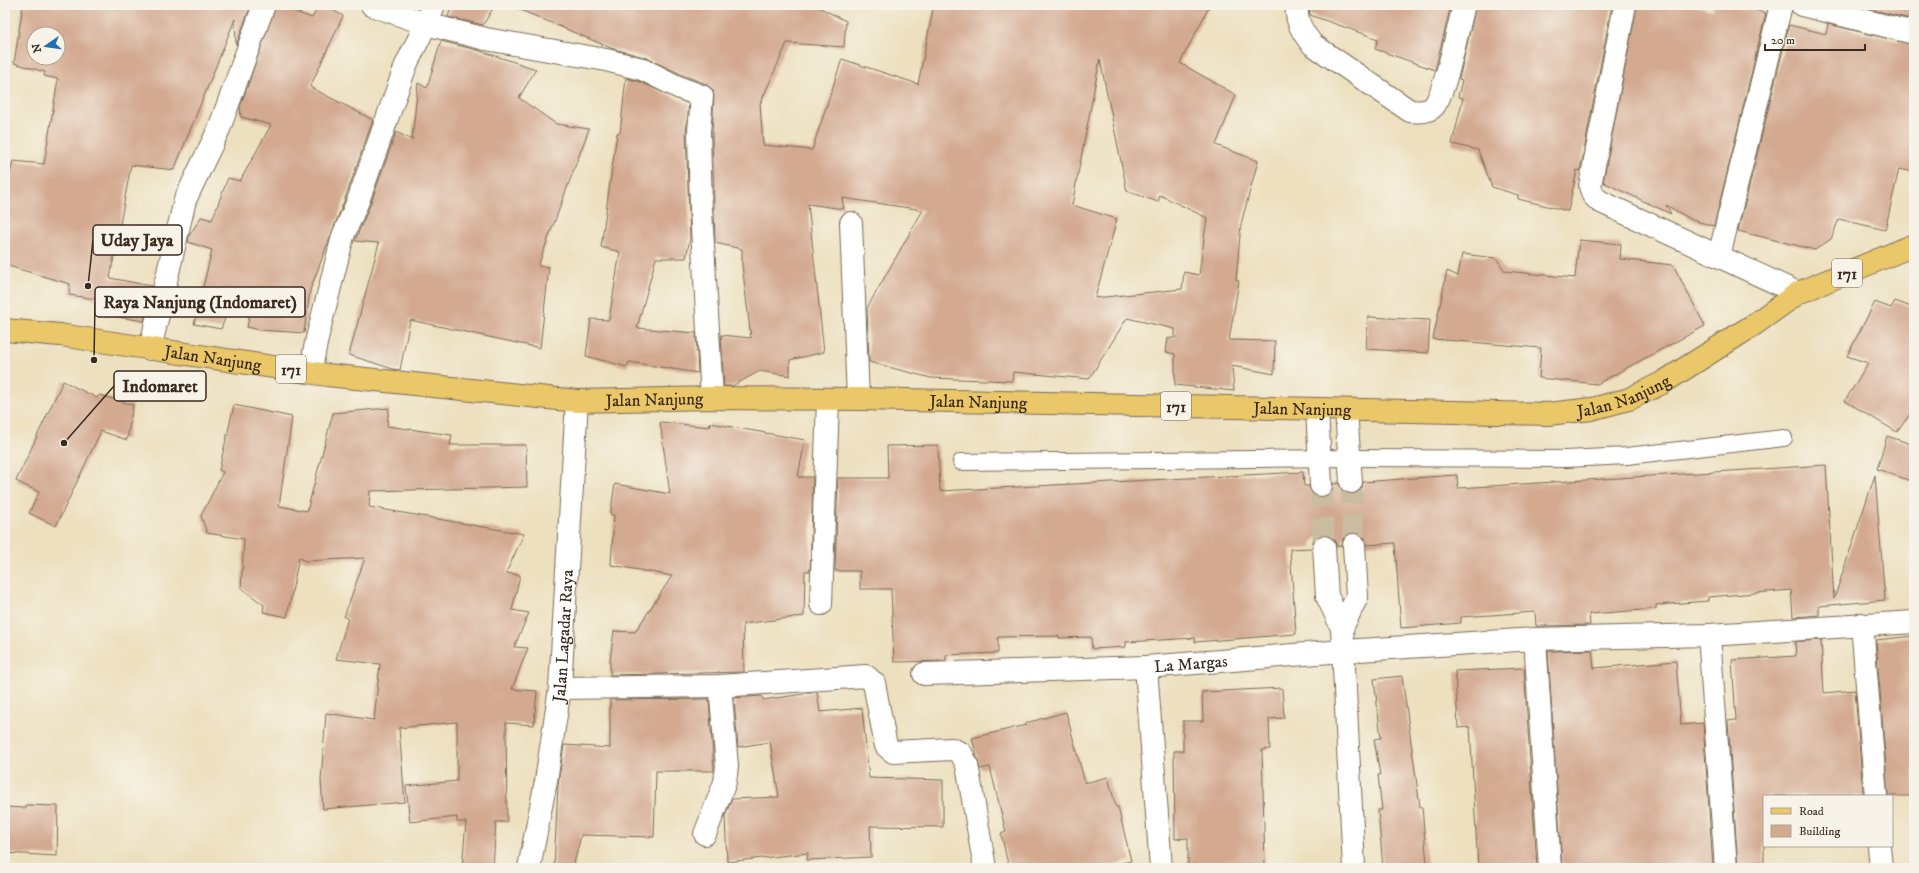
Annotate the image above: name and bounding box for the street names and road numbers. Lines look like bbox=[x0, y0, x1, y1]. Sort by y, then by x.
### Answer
road number: 171 bbox=[1832, 259, 1862, 287]
street label: Jalan Nanjung bbox=[161, 341, 264, 377]
road number: 171 bbox=[276, 355, 306, 383]
street label: Jalan Nanjung bbox=[1574, 370, 1676, 423]
street label: Jalan Nanjung bbox=[603, 388, 704, 412]
street label: Jalan Nanjung bbox=[927, 391, 1028, 415]
road number: 171 bbox=[1161, 392, 1191, 420]
street label: Jalan Nanjung bbox=[1251, 398, 1352, 422]
street label: Jalan Lagadar Raya bbox=[548, 568, 579, 706]
street label: La Margas bbox=[1153, 650, 1229, 678]

